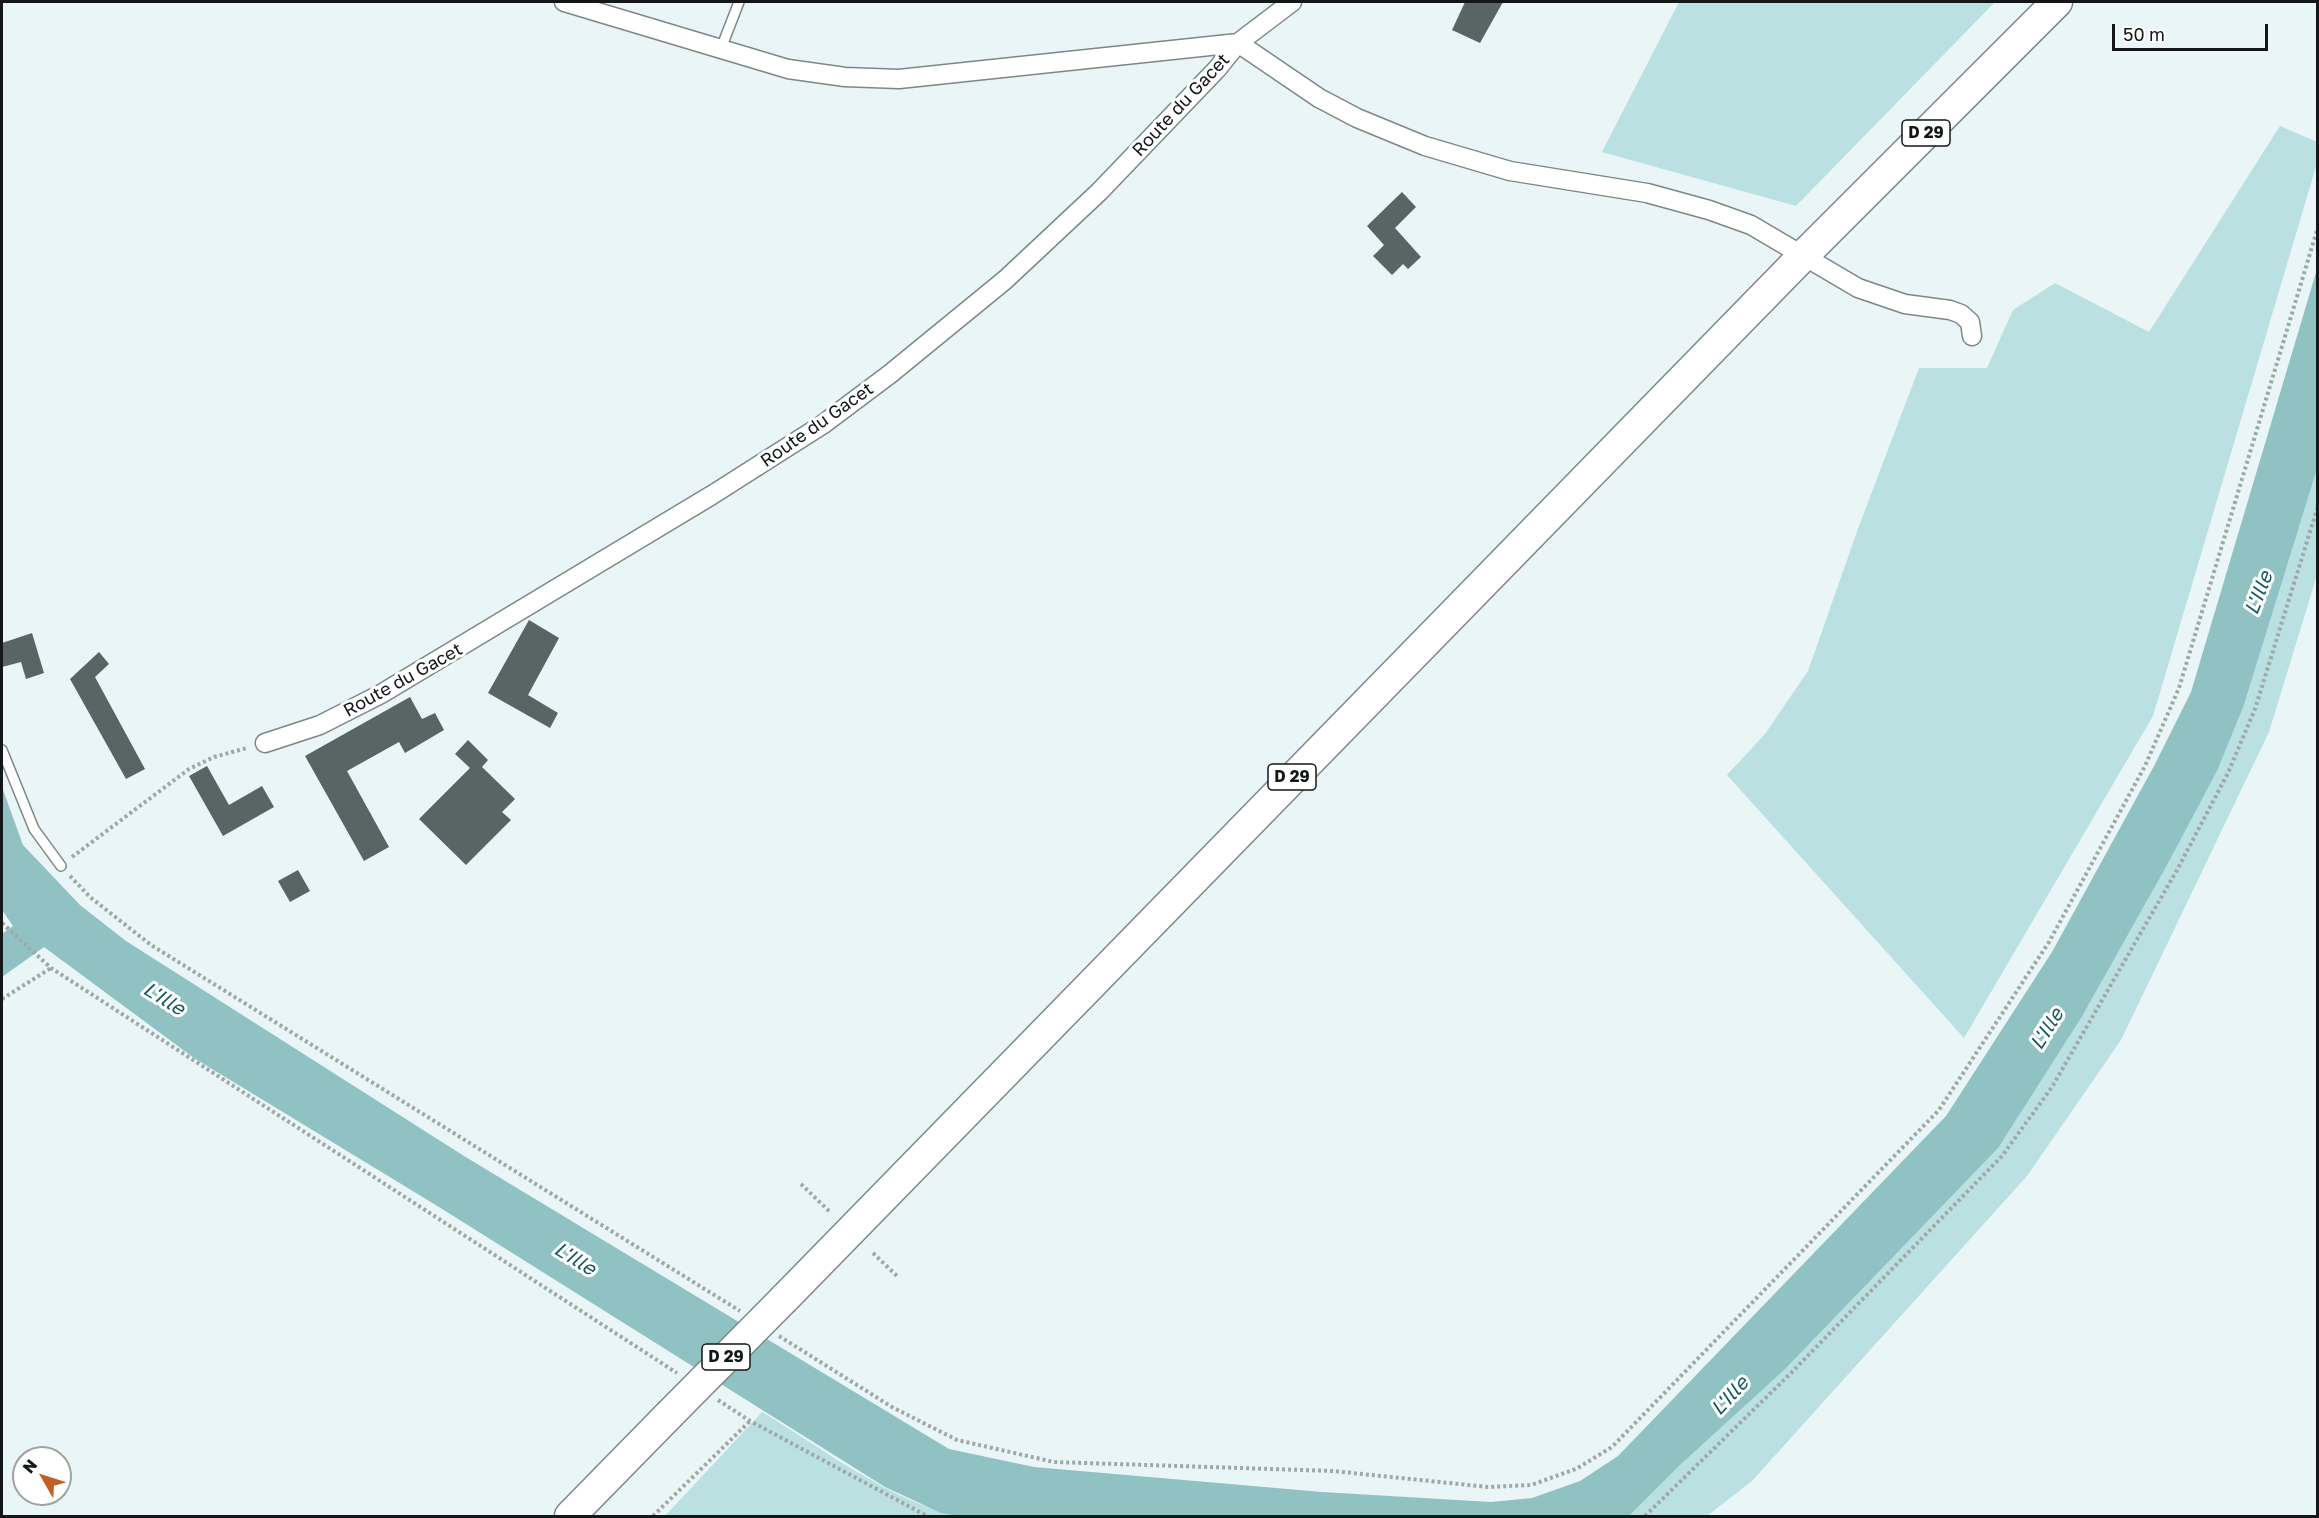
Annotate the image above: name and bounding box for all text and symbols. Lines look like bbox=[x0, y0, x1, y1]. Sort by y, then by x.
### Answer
scale bar bbox=[2115, 12, 2271, 50]
text: 50 m bbox=[2123, 23, 2165, 45]
street label: Route du Gacet bbox=[1128, 49, 1234, 161]
road number: D 29 bbox=[1902, 120, 1950, 146]
street label: Route du Gacet bbox=[756, 378, 878, 472]
water label: L'Ille bbox=[2240, 568, 2278, 618]
street label: Route du Gacet bbox=[340, 638, 466, 722]
road number: D 29 bbox=[1268, 764, 1316, 790]
water label: L'Ille bbox=[139, 977, 189, 1021]
water label: L'Ille bbox=[2025, 1004, 2069, 1054]
water label: L'Ille bbox=[550, 1237, 600, 1281]
road number: D 29 bbox=[702, 1344, 750, 1370]
water label: L'Ille bbox=[1706, 1372, 1754, 1420]
north arrow bbox=[12, 1446, 72, 1506]
text: N bbox=[18, 1455, 41, 1477]

